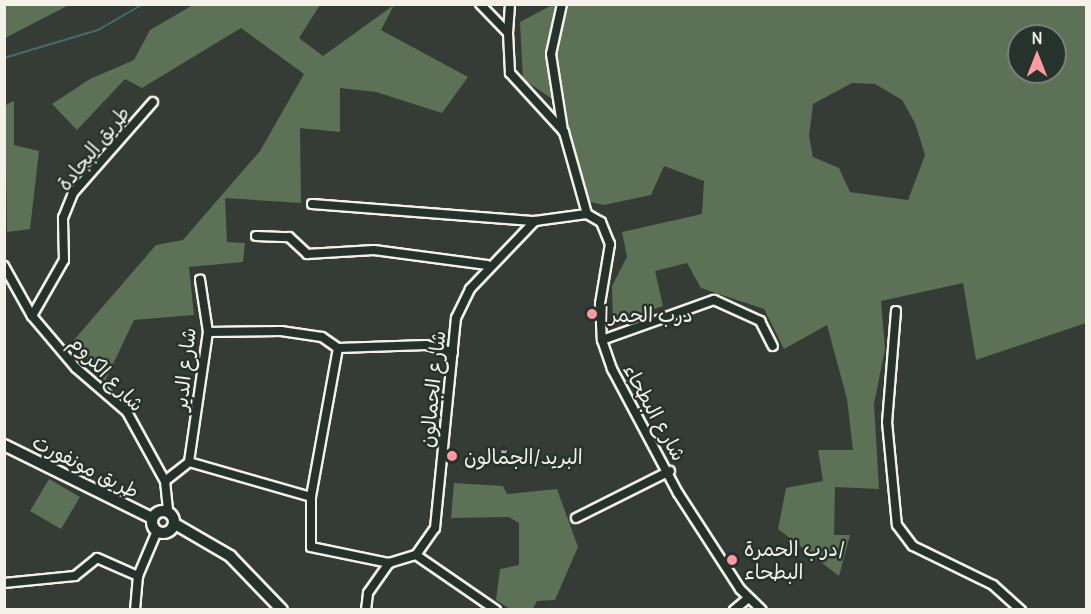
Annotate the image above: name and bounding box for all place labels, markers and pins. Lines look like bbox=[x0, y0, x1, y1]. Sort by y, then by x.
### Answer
place label: درب الحمرا bbox=[604, 302, 693, 326]
marker: درب الحمرا bbox=[585, 307, 599, 321]
place label: البريد/الجمّالون bbox=[464, 444, 583, 468]
marker: البريد/الجمّالون bbox=[445, 449, 459, 463]
place label: درب الحمرة/ البطحاء bbox=[744, 536, 845, 583]
marker: درب الحمرة/ البطحاء bbox=[725, 553, 739, 567]

